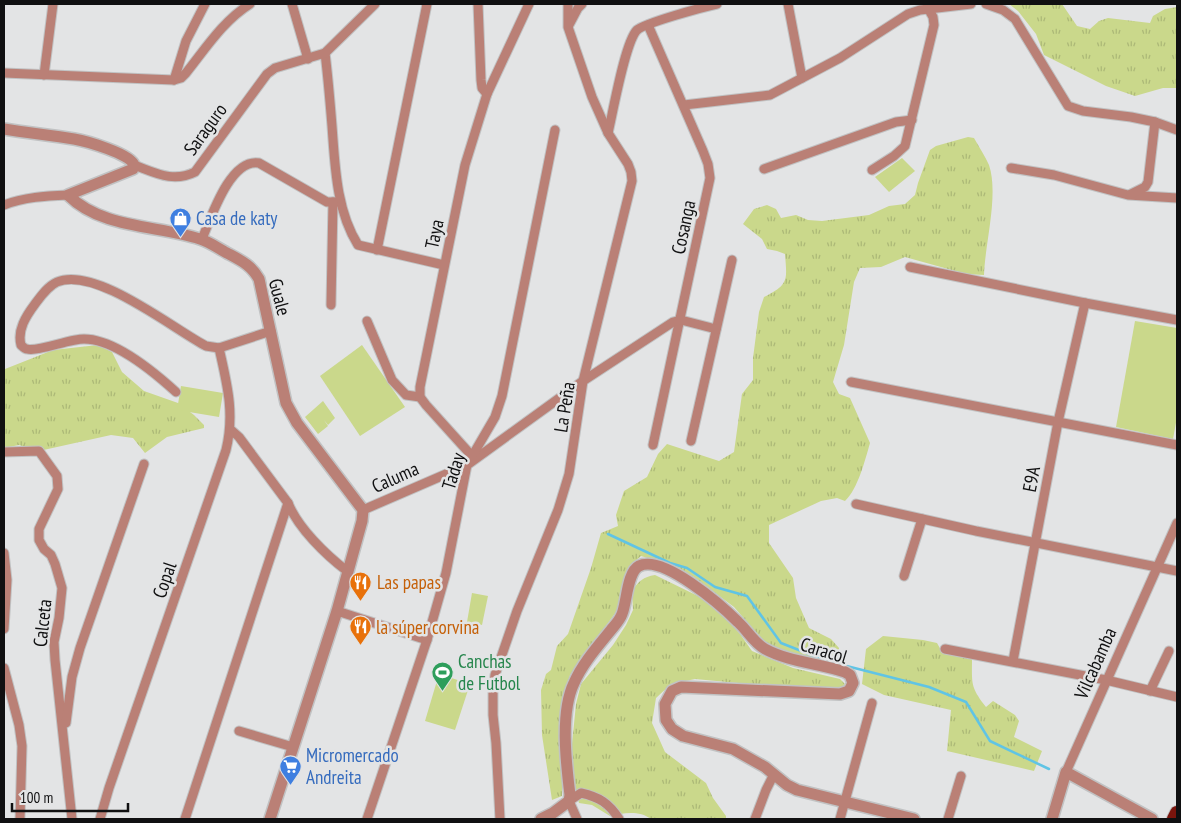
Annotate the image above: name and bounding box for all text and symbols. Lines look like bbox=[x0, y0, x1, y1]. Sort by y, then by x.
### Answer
street label: Saraguro bbox=[178, 98, 232, 160]
street label: Cosanga bbox=[666, 198, 700, 256]
shop icon: Casa de katy bbox=[168, 206, 192, 237]
place label: Casa de katy bbox=[196, 206, 278, 230]
street label: Taya bbox=[419, 217, 449, 251]
street label: Guale bbox=[264, 276, 296, 318]
street label: La Peña bbox=[548, 380, 580, 434]
street label: Taday bbox=[436, 449, 470, 492]
street label: Caluma bbox=[368, 456, 422, 498]
street label: E9A bbox=[1017, 464, 1045, 494]
street label: Copal bbox=[147, 558, 182, 601]
restaurant icon: Las papas bbox=[349, 570, 373, 601]
place label: Las papas bbox=[377, 570, 441, 594]
street label: Calceta bbox=[28, 598, 56, 648]
restaurant icon: la súper corvina bbox=[348, 615, 372, 646]
place label: la súper corvina bbox=[376, 615, 479, 639]
street label: Vilcabamba bbox=[1068, 624, 1121, 703]
street label: Caracol bbox=[798, 632, 851, 669]
place label: Canchas de Futbol bbox=[458, 649, 521, 695]
sports icon: Canchas de Futbol bbox=[430, 660, 454, 691]
place label: Micromercado Andreita bbox=[306, 743, 399, 789]
supermarket icon: Micromercado Andreita bbox=[278, 754, 302, 785]
scale bar bbox=[12, 780, 129, 812]
text: 100 m bbox=[20, 788, 53, 807]

